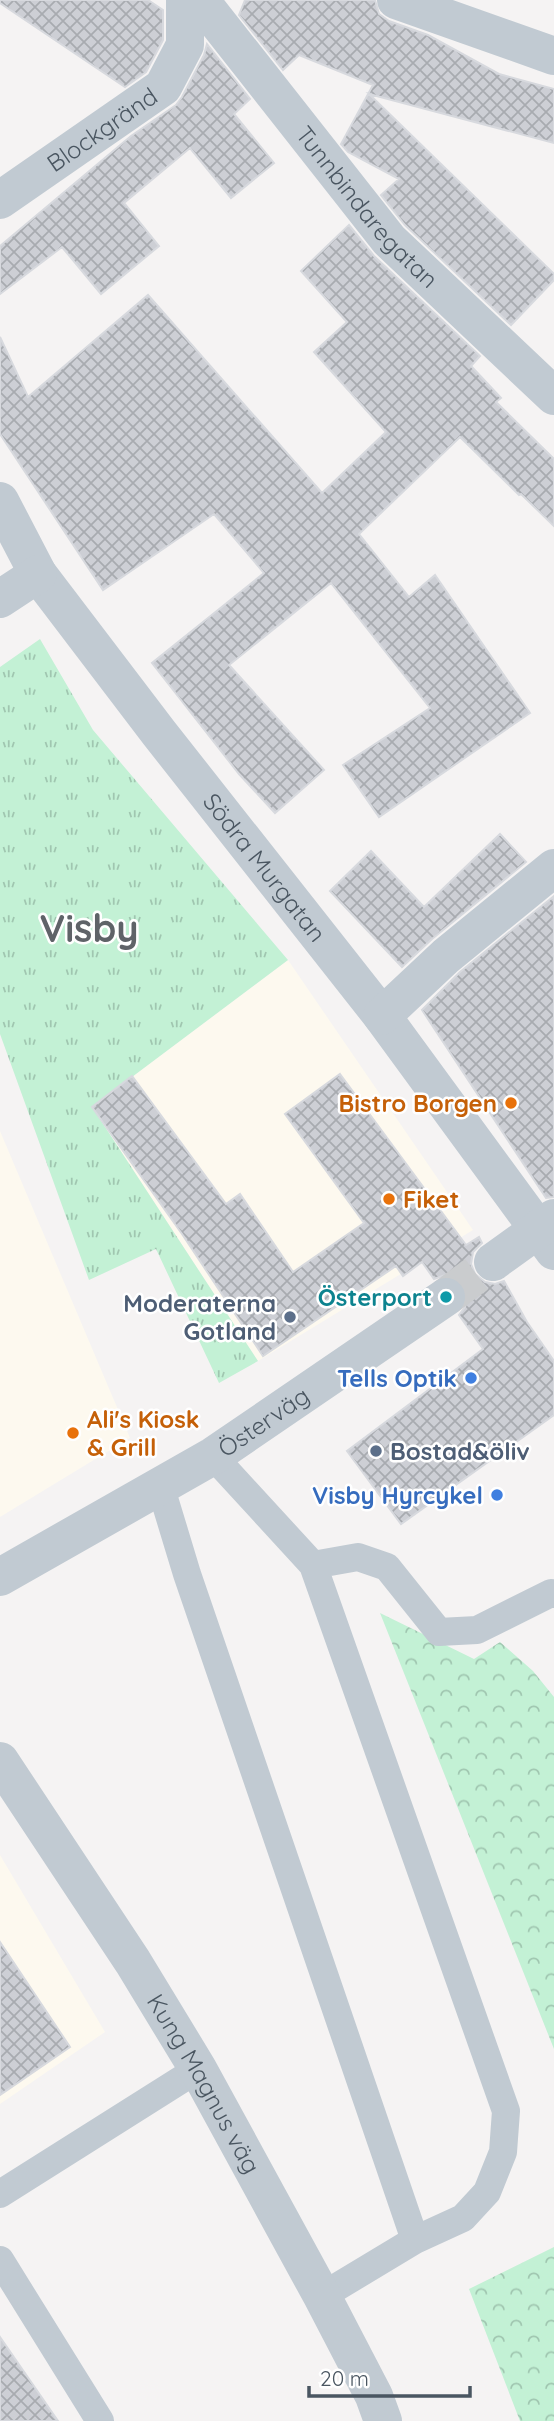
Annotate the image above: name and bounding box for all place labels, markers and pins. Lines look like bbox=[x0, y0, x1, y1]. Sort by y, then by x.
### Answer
place label: Bistro Borgen bbox=[339, 1088, 497, 1118]
marker: Bistro Borgen bbox=[503, 1095, 519, 1111]
place label: Fiket bbox=[403, 1184, 459, 1214]
marker: Fiket bbox=[381, 1191, 397, 1207]
place label: Österport bbox=[318, 1282, 432, 1312]
place label: Moderaterna Gotland bbox=[123, 1288, 276, 1346]
marker: Österport bbox=[438, 1289, 454, 1305]
marker: Moderaterna Gotland bbox=[282, 1309, 298, 1325]
place label: Tells Optik bbox=[337, 1363, 457, 1393]
marker: Tells Optik bbox=[463, 1370, 479, 1386]
place label: Ali's Kiosk & Grill bbox=[87, 1404, 199, 1462]
marker: Ali's Kiosk & Grill bbox=[65, 1425, 81, 1441]
place label: Bostad&öliv bbox=[390, 1436, 530, 1466]
marker: Bostad&öliv bbox=[368, 1443, 384, 1459]
place label: Visby Hyrcykel bbox=[312, 1480, 483, 1510]
marker: Visby Hyrcykel bbox=[489, 1487, 505, 1503]

